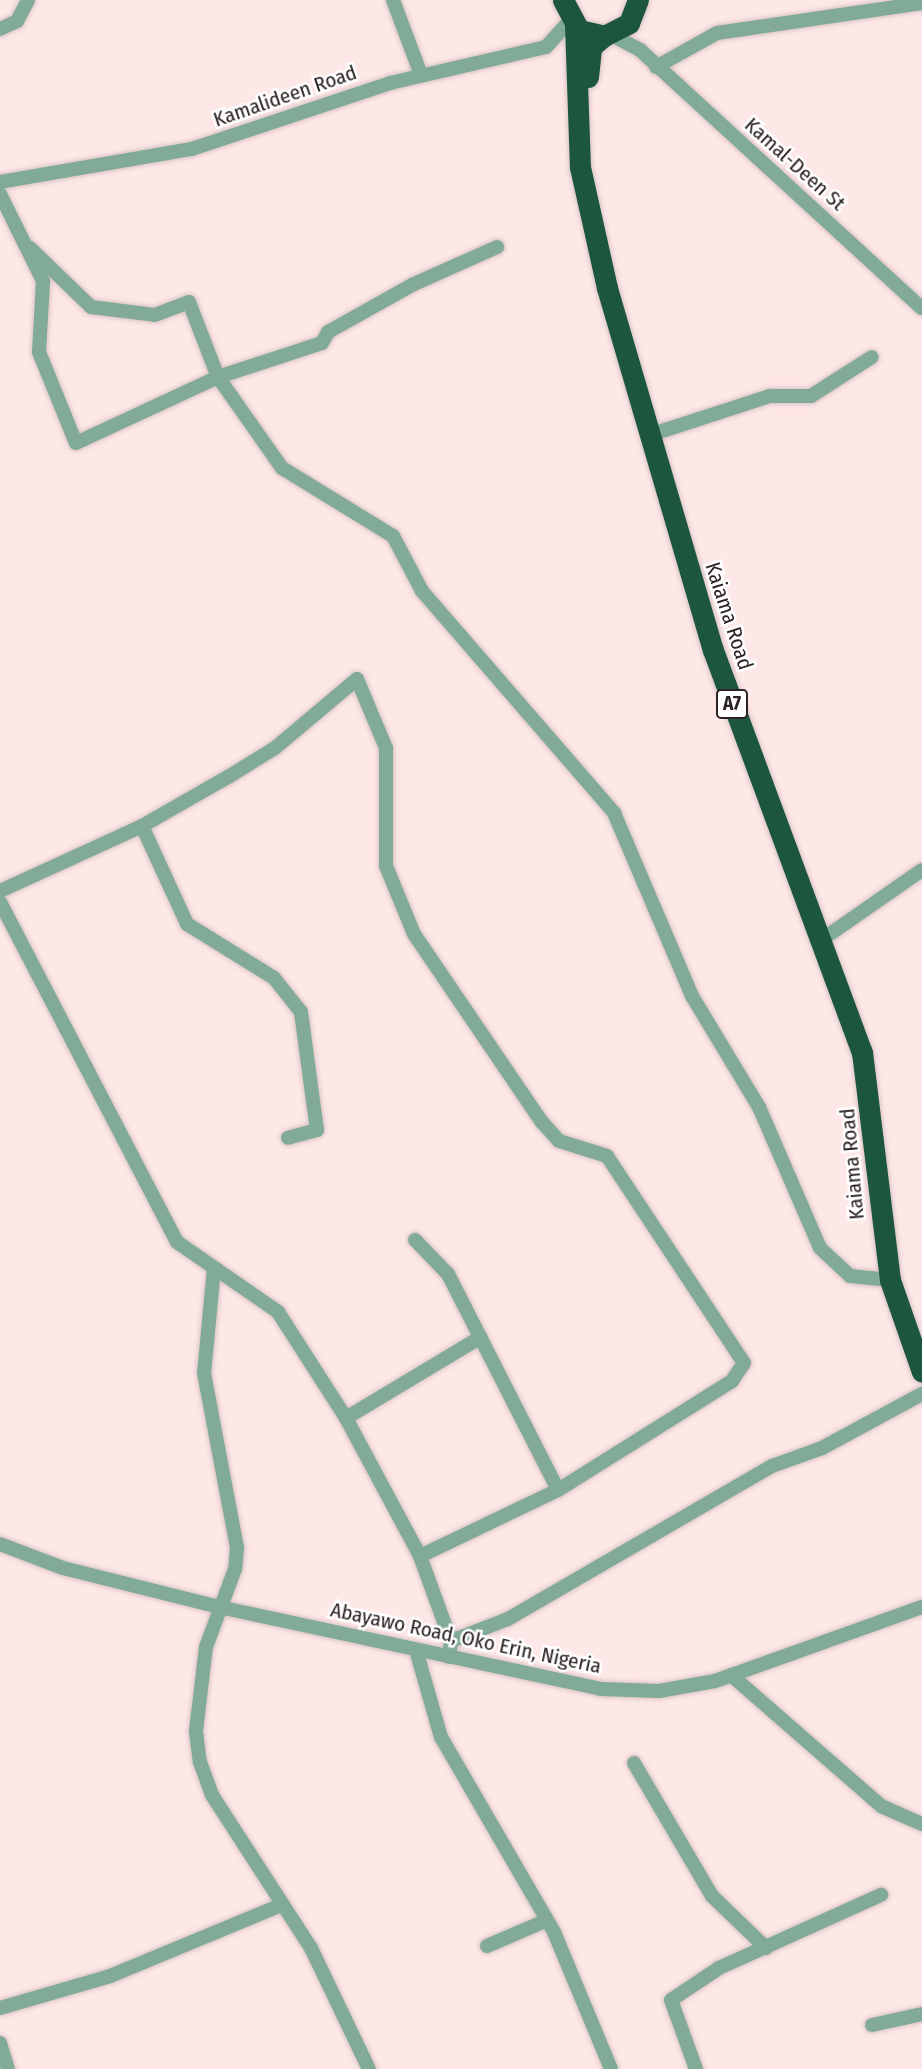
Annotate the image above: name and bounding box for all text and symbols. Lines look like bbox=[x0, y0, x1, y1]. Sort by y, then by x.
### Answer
street label: Kamalideen Road bbox=[210, 60, 360, 132]
street label: Kamal-Deen St bbox=[739, 112, 851, 216]
street label: Kaiama Road bbox=[700, 559, 758, 673]
road number: A7 bbox=[714, 688, 750, 720]
street label: Kaiama Road bbox=[835, 1107, 869, 1221]
street label: Abayawo Road, Oko Erin, Nigeria bbox=[328, 1597, 604, 1679]

